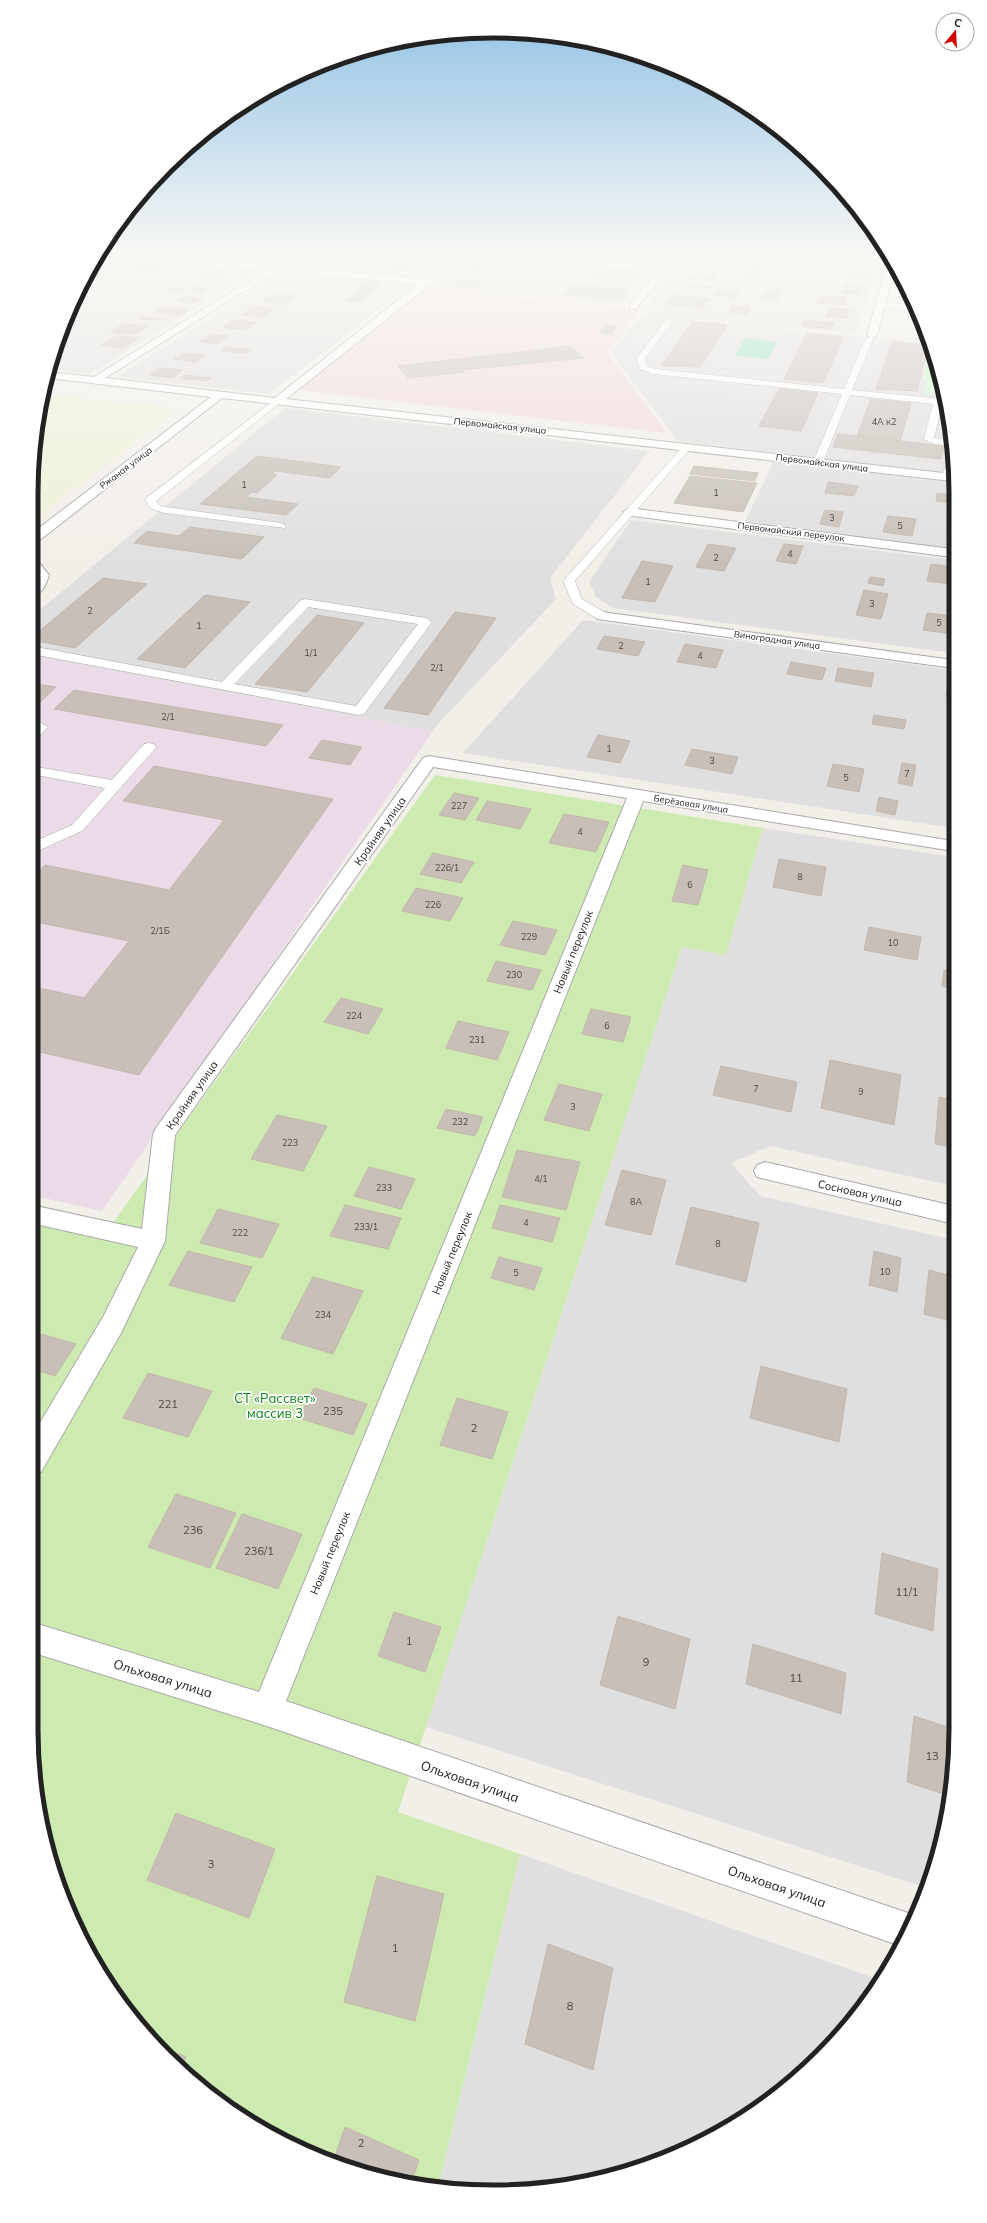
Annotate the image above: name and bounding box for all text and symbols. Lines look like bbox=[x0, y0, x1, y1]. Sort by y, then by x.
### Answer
north arrow bbox=[935, 12, 975, 52]
text: С bbox=[952, 15, 964, 30]
street label: Первомайская улица bbox=[453, 415, 547, 437]
house number: 4А к2 bbox=[872, 416, 896, 427]
street label: Ржаная улица bbox=[97, 444, 155, 492]
street label: Первомайская улица bbox=[775, 451, 869, 475]
house number: 1 bbox=[241, 479, 247, 490]
house number: 1 bbox=[713, 487, 719, 498]
house number: 3 bbox=[829, 512, 835, 523]
street label: Первомайский переулок bbox=[737, 519, 845, 545]
house number: 5 bbox=[897, 520, 903, 531]
house number: 4 bbox=[787, 548, 793, 559]
house number: 2 bbox=[713, 552, 719, 563]
house number: 1 bbox=[645, 576, 651, 587]
house number: 3 bbox=[869, 598, 875, 609]
house number: 2 bbox=[87, 605, 93, 616]
house number: 5 bbox=[936, 617, 942, 628]
house number: 1 bbox=[196, 620, 202, 631]
street label: Виноградная улица bbox=[733, 628, 821, 652]
house number: 2 bbox=[618, 640, 624, 651]
house number: 1/1 bbox=[304, 647, 318, 658]
house number: 4 bbox=[697, 650, 703, 661]
house number: 2/1 bbox=[430, 662, 444, 673]
house number: 2/1 bbox=[161, 711, 175, 722]
house number: 1 bbox=[606, 743, 612, 754]
house number: 3 bbox=[709, 755, 715, 766]
house number: 7 bbox=[904, 768, 910, 779]
house number: 5 bbox=[843, 772, 849, 783]
street label: Берёзовая улица bbox=[653, 792, 729, 816]
street label: Крайняя улица bbox=[351, 794, 409, 868]
house number: 227 bbox=[451, 800, 467, 811]
house number: 4 bbox=[577, 826, 583, 837]
house number: 226/1 bbox=[435, 862, 459, 873]
house number: 8 bbox=[797, 871, 803, 882]
house number: 6 bbox=[687, 879, 693, 890]
house number: 226 bbox=[425, 899, 441, 910]
street label: Новый переулок bbox=[550, 908, 596, 996]
house number: 2/1Б bbox=[150, 925, 170, 936]
house number: 229 bbox=[521, 931, 537, 942]
house number: 10 bbox=[888, 937, 898, 948]
house number: 230 bbox=[506, 969, 522, 980]
house number: 224 bbox=[346, 1010, 363, 1021]
house number: 6 bbox=[604, 1020, 610, 1031]
house number: 231 bbox=[469, 1034, 485, 1045]
street label: Крайняя улица bbox=[163, 1058, 221, 1132]
house number: 7 bbox=[753, 1083, 759, 1094]
house number: 9 bbox=[858, 1086, 864, 1097]
house number: 3 bbox=[570, 1101, 576, 1112]
house number: 232 bbox=[452, 1116, 468, 1127]
house number: 223 bbox=[282, 1137, 298, 1148]
house number: 4/1 bbox=[534, 1173, 548, 1184]
street label: Сосновая улица bbox=[816, 1176, 904, 1210]
house number: 233 bbox=[376, 1182, 392, 1193]
house number: 8А bbox=[630, 1196, 642, 1207]
street label: Новый переулок bbox=[429, 1209, 475, 1297]
house number: 4 bbox=[523, 1217, 529, 1228]
house number: 233/1 bbox=[354, 1221, 378, 1232]
house number: 222 bbox=[232, 1227, 248, 1238]
house number: 8 bbox=[715, 1238, 721, 1249]
house number: 10 bbox=[880, 1266, 890, 1277]
house number: 5 bbox=[513, 1267, 519, 1278]
house number: 234 bbox=[315, 1309, 332, 1320]
park label: СТ «Рассвет» массив 3 bbox=[234, 1390, 316, 1421]
house number: 221 bbox=[158, 1397, 178, 1411]
house number: 235 bbox=[323, 1404, 343, 1418]
house number: 2 bbox=[471, 1421, 478, 1435]
street label: Новый переулок bbox=[307, 1509, 353, 1597]
house number: 236 bbox=[183, 1523, 203, 1537]
house number: 236/1 bbox=[244, 1544, 274, 1558]
house number: 11/1 bbox=[896, 1585, 918, 1599]
house number: 1 bbox=[406, 1634, 412, 1648]
street label: Ольховая улица bbox=[112, 1655, 214, 1701]
house number: 9 bbox=[643, 1655, 649, 1669]
house number: 11 bbox=[789, 1671, 803, 1685]
house number: 13 bbox=[925, 1749, 939, 1763]
street label: Ольховая улица bbox=[419, 1757, 521, 1805]
house number: 3 bbox=[208, 1857, 214, 1871]
street label: Ольховая улица bbox=[726, 1862, 828, 1910]
house number: 1 bbox=[392, 1941, 398, 1955]
house number: 8 bbox=[567, 1999, 574, 2013]
house number: 2 bbox=[358, 2136, 365, 2150]

